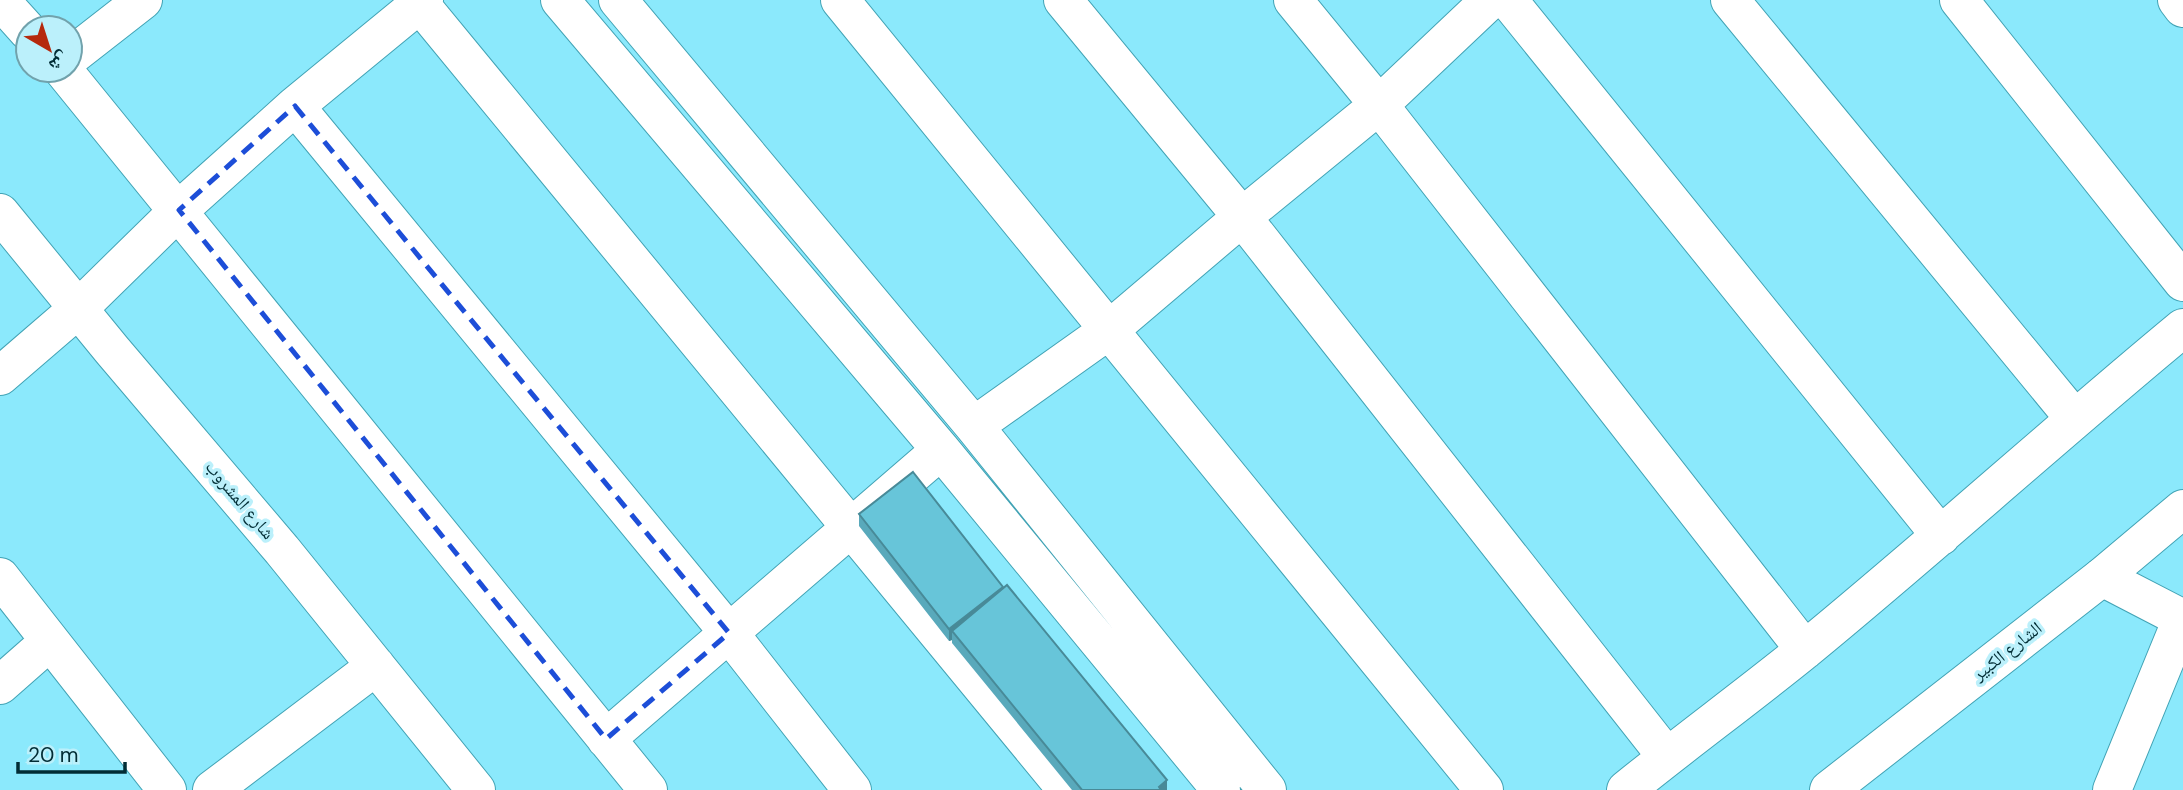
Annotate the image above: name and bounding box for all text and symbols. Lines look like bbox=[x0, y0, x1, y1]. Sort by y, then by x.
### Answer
north arrow bbox=[14, 14, 84, 84]
text: ش bbox=[44, 46, 75, 78]
street label: شارع المشروب bbox=[200, 455, 280, 545]
street label: الشارع الكبير bbox=[1966, 616, 2047, 686]
scale bar bbox=[18, 730, 124, 774]
text: 20 m bbox=[28, 741, 79, 769]

